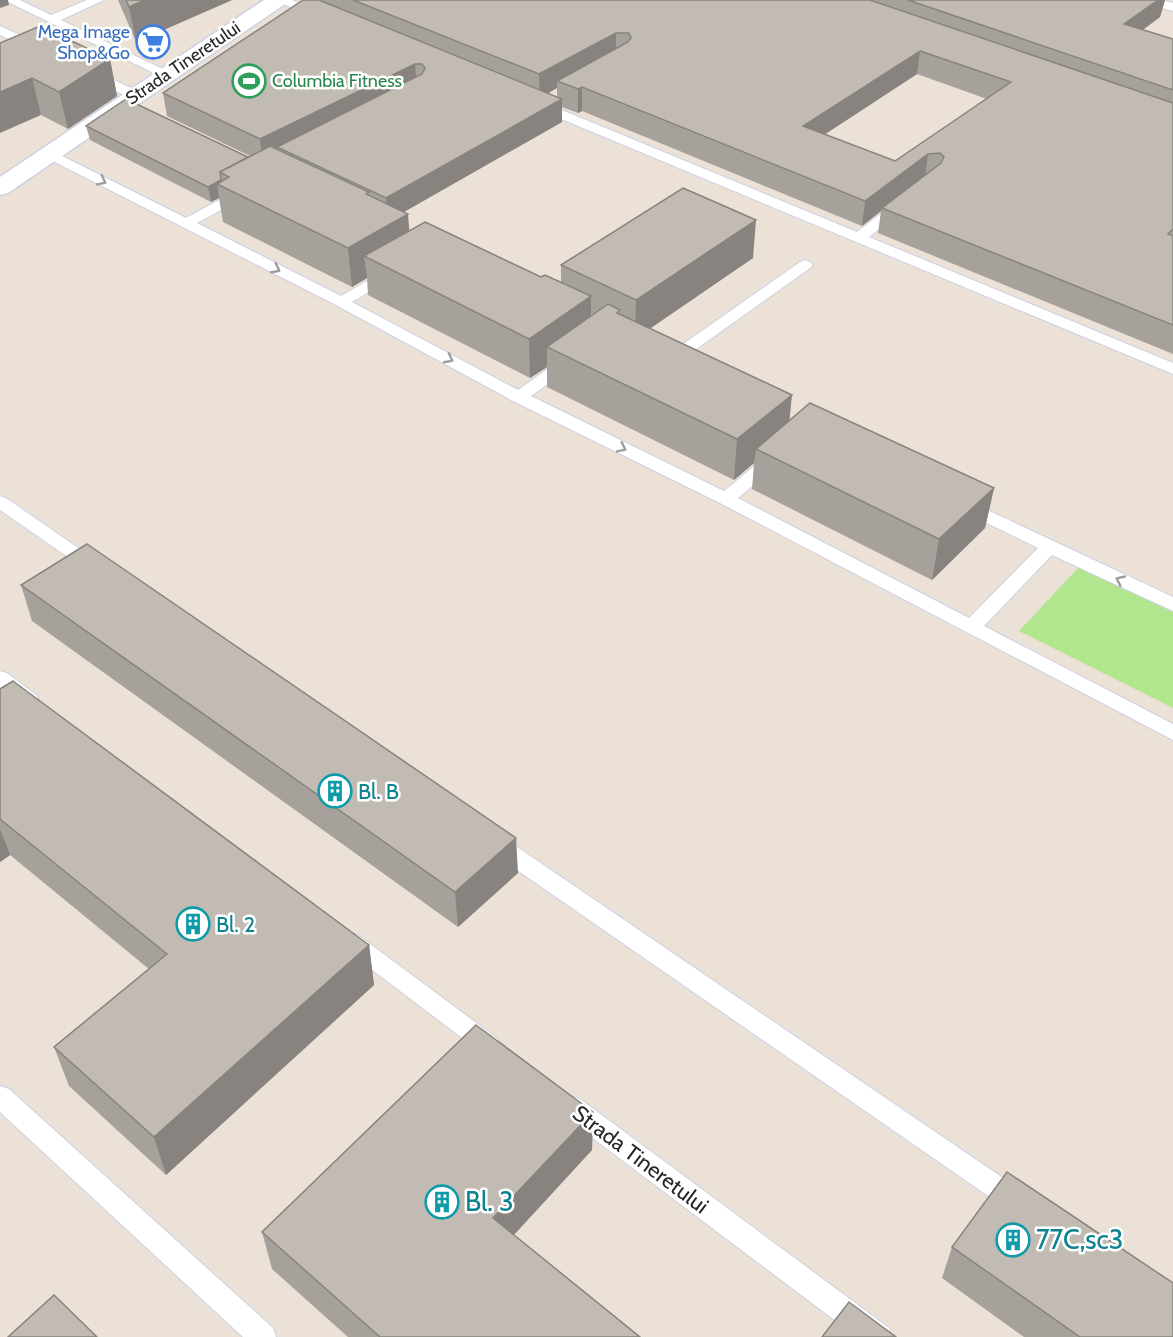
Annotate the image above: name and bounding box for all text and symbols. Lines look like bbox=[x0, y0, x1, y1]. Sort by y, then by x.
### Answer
street label: Strada Tineretului bbox=[122, 17, 244, 109]
place label: Mega Image Shop&Go bbox=[38, 21, 130, 64]
supermarket icon: Mega Image Shop&Go bbox=[135, 24, 171, 60]
sports icon: Columbia Fitness bbox=[231, 63, 267, 99]
place label: Columbia Fitness bbox=[272, 70, 402, 92]
one-way arrow bbox=[96, 174, 106, 185]
one-way arrow bbox=[269, 262, 280, 274]
one-way arrow bbox=[442, 352, 453, 363]
one-way arrow bbox=[616, 441, 627, 452]
one-way arrow bbox=[1116, 575, 1127, 587]
building icon: Bl. B bbox=[317, 773, 353, 809]
place label: Bl. B bbox=[358, 778, 399, 805]
building icon: Bl. 2 bbox=[175, 906, 211, 942]
place label: Bl. 2 bbox=[216, 911, 255, 938]
street label: Strada Tineretului bbox=[567, 1100, 714, 1219]
building icon: Bl. 3 bbox=[424, 1184, 460, 1220]
place label: Bl. 3 bbox=[465, 1185, 514, 1218]
building icon: 77C,sc3 bbox=[995, 1222, 1031, 1258]
place label: 77C,sc3 bbox=[1036, 1223, 1123, 1256]

